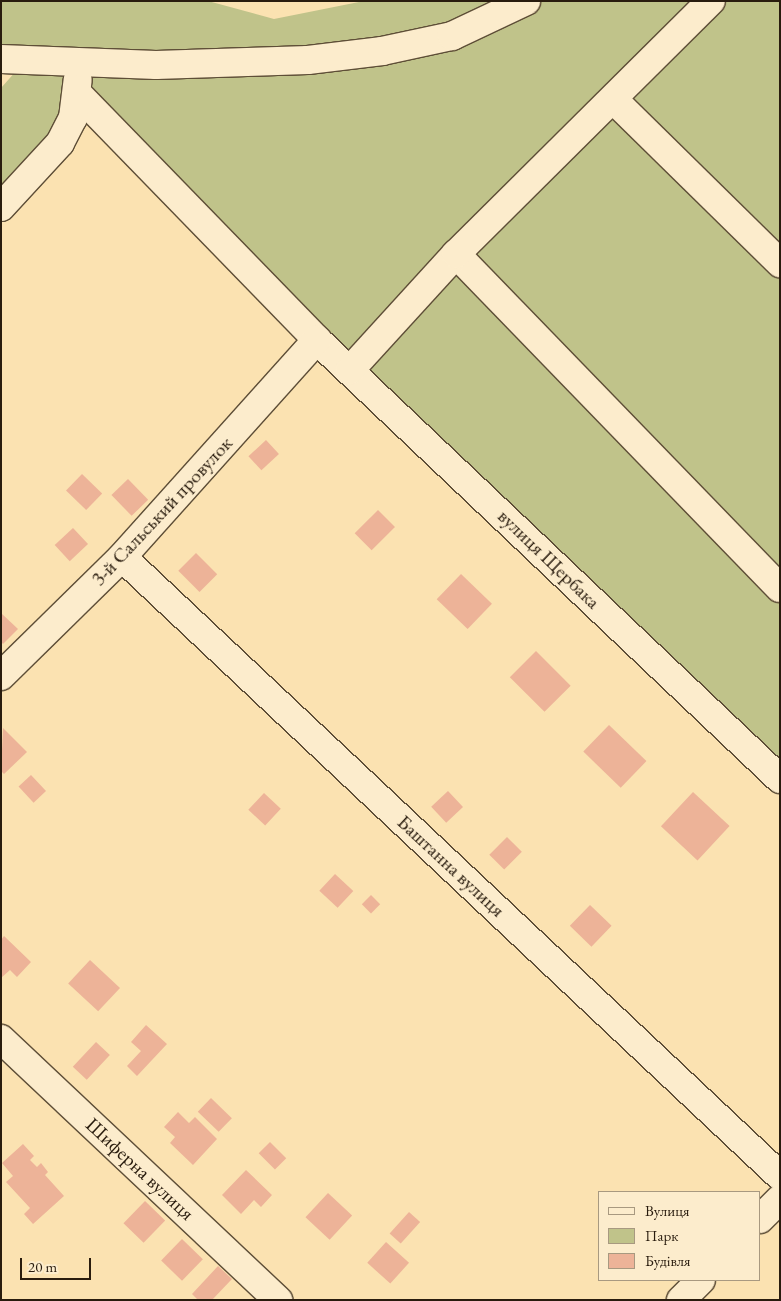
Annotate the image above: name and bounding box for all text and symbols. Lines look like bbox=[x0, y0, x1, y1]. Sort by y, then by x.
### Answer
street label: 3-й Сальський провулок bbox=[86, 431, 238, 591]
street label: вулиця Щербака bbox=[493, 504, 605, 614]
street label: Баштанна вулиця bbox=[392, 810, 510, 922]
street label: Шиферна вулиця bbox=[81, 1113, 199, 1225]
legend bbox=[598, 1191, 761, 1281]
text: Вулиця bbox=[645, 1201, 690, 1220]
text: Парк bbox=[645, 1226, 678, 1245]
scale bar bbox=[22, 1248, 94, 1280]
text: Будівля bbox=[645, 1251, 691, 1270]
text: 20 m bbox=[28, 1257, 57, 1276]

